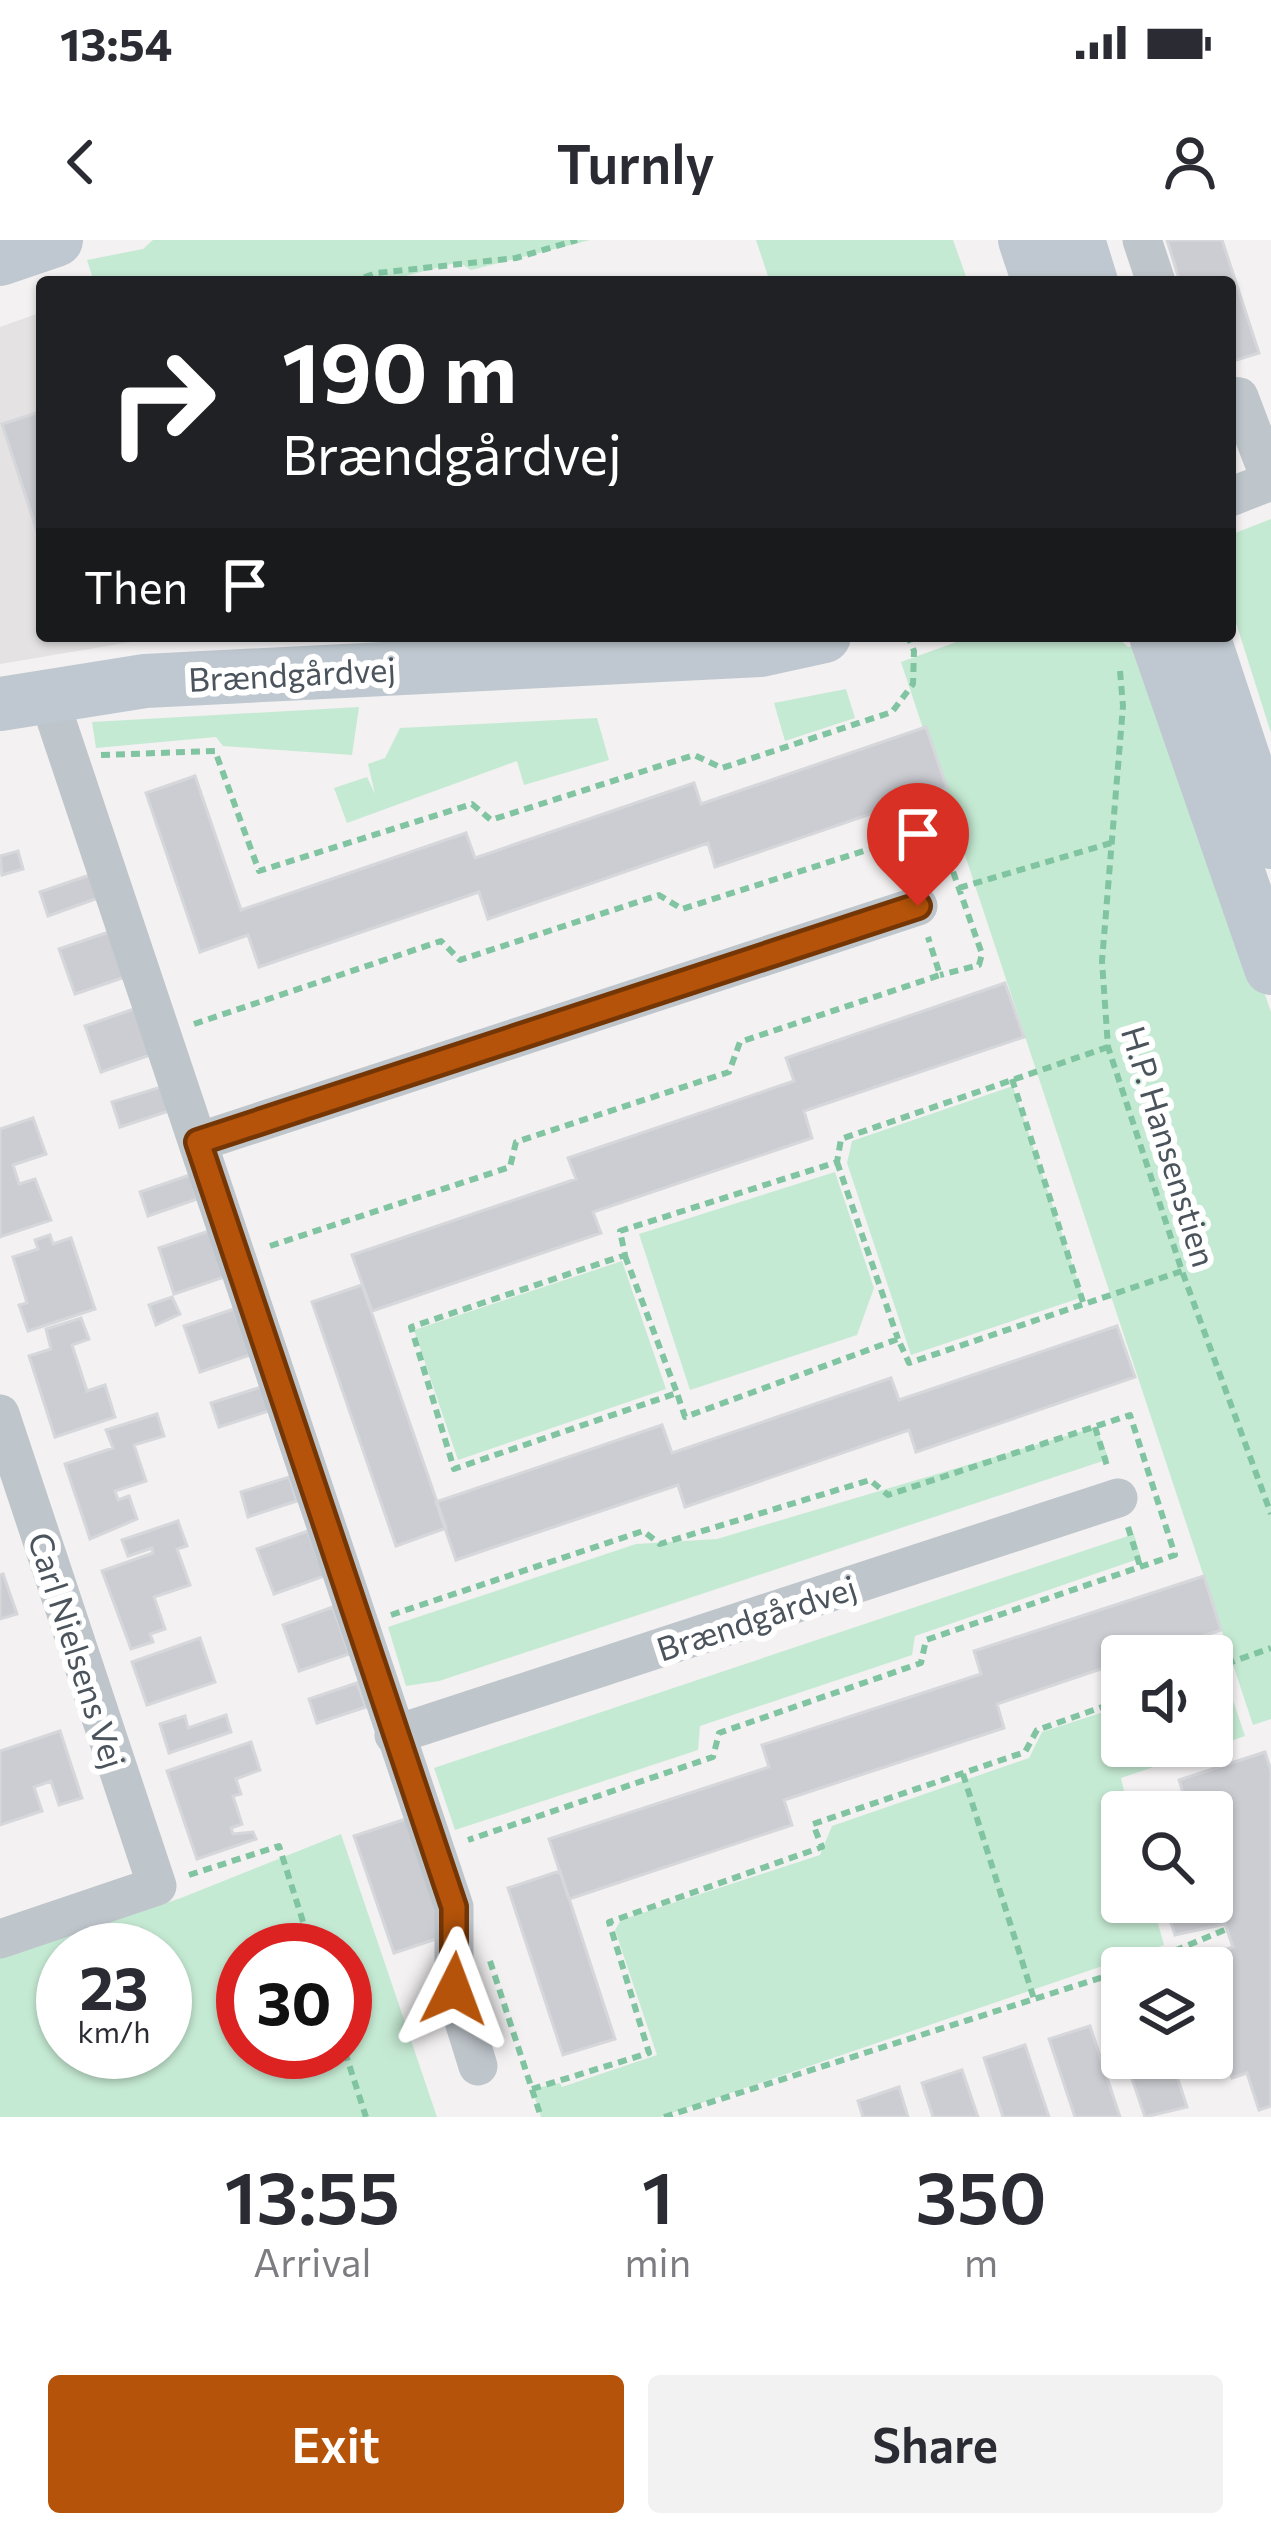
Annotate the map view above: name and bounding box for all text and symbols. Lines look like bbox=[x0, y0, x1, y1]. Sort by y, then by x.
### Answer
text: 13:54 bbox=[60, 15, 172, 70]
icon: back bbox=[48, 129, 114, 195]
text: Turnly bbox=[556, 129, 715, 195]
icon: person bbox=[1157, 129, 1223, 195]
text: 190 m bbox=[282, 318, 517, 420]
icon: right bbox=[84, 324, 240, 480]
text: Brændgårdvej bbox=[282, 420, 622, 486]
icon: arrive bbox=[212, 552, 278, 618]
text: Then bbox=[84, 558, 188, 613]
street label: Brændgårdvej bbox=[187, 647, 397, 699]
pin bbox=[867, 783, 969, 906]
icon: arrive bbox=[885, 801, 951, 867]
street label: H.P. Hansenstien bbox=[1114, 1021, 1226, 1271]
street label: Carl Nielsens Vej bbox=[21, 1527, 135, 1773]
street label: Brændgårdvej bbox=[651, 1565, 861, 1669]
map controls bbox=[1101, 1635, 1233, 2079]
button: sound bbox=[1101, 1635, 1233, 1767]
button: search bbox=[1101, 1791, 1233, 1923]
speed limit sign: 30 bbox=[216, 1923, 372, 2079]
position arrow bbox=[391, 1926, 517, 2052]
button: layers bbox=[1101, 1947, 1233, 2079]
text: 23 bbox=[79, 1949, 149, 2022]
text: km/h bbox=[78, 2012, 150, 2049]
text: 13:55 bbox=[225, 2151, 400, 2239]
text: 1 bbox=[642, 2151, 674, 2239]
text: 350 bbox=[916, 2151, 1046, 2239]
text: Arrival bbox=[253, 2237, 371, 2285]
text: min bbox=[625, 2237, 691, 2285]
text: m bbox=[964, 2237, 998, 2285]
button: Exit bbox=[48, 2375, 624, 2513]
button: Share bbox=[648, 2375, 1223, 2513]

